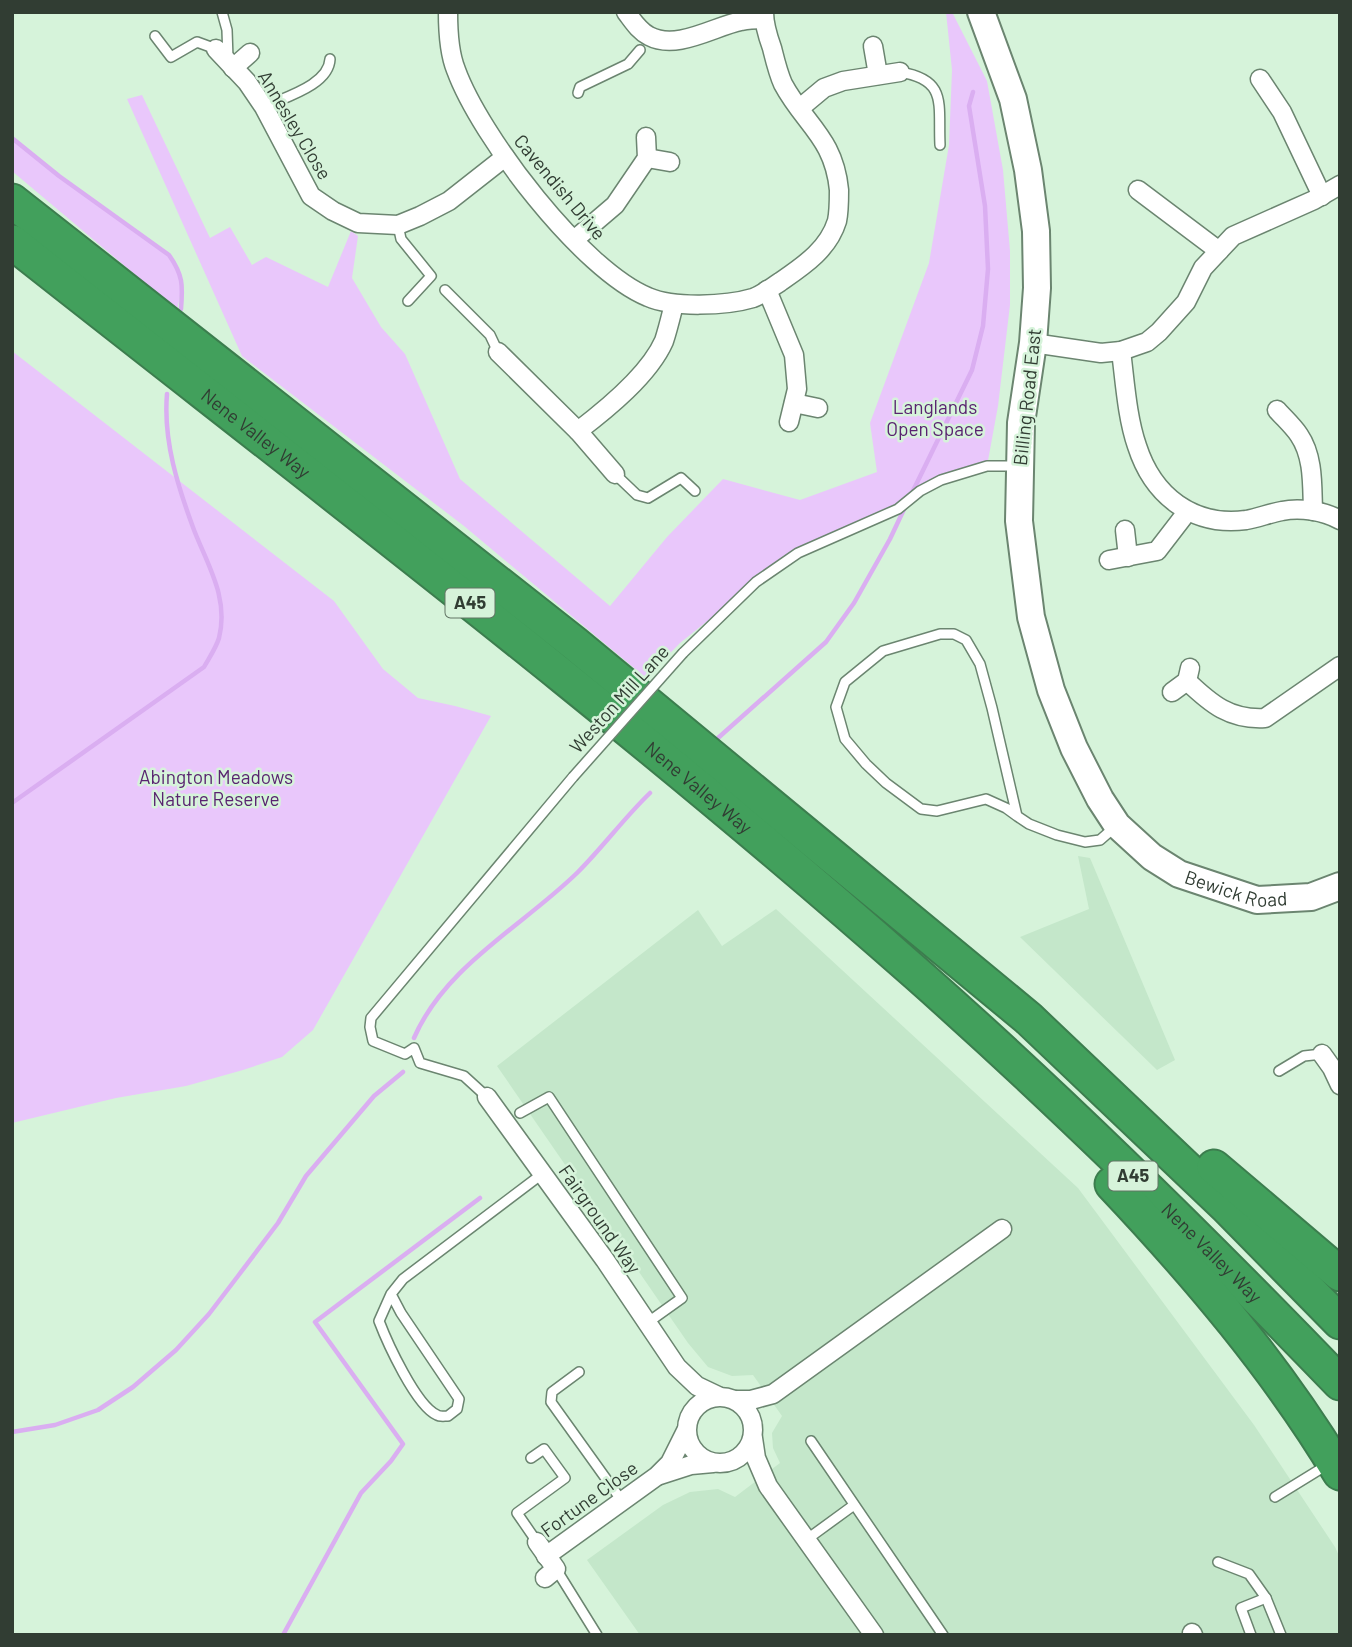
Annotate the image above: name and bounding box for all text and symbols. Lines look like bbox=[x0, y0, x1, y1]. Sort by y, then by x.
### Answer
street label: Annesley Close bbox=[254, 66, 337, 184]
street label: Cavendish Drive bbox=[510, 129, 611, 244]
street label: Billing Road East bbox=[1008, 327, 1045, 467]
street label: Nene Valley Way bbox=[197, 383, 316, 483]
park label: Langlands Open Space bbox=[886, 395, 984, 440]
road number: A45 bbox=[446, 588, 494, 618]
street label: Weston Mill Lane bbox=[564, 640, 673, 757]
street label: Nene Valley Way bbox=[641, 736, 757, 838]
park label: Abington Meadows Nature Reserve bbox=[139, 765, 293, 810]
street label: Bewick Road bbox=[1182, 865, 1288, 911]
street label: Fairground Way bbox=[554, 1160, 646, 1278]
road number: A45 bbox=[1108, 1162, 1158, 1190]
street label: Nene Valley Way bbox=[1157, 1197, 1267, 1308]
street label: Fortune Close bbox=[536, 1456, 642, 1541]

